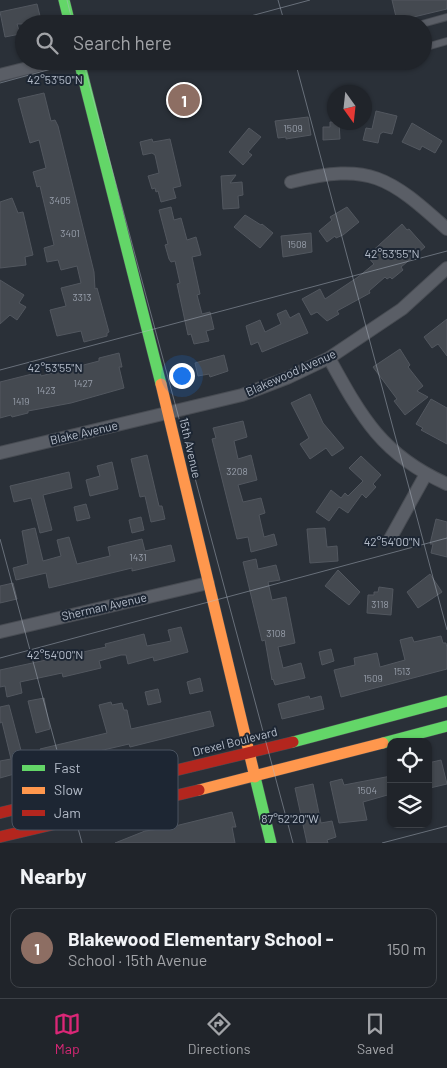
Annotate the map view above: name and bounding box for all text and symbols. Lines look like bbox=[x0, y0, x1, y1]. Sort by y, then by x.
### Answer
search box bbox=[15, 15, 432, 70]
icon: search bbox=[33, 29, 61, 57]
text: Search here bbox=[73, 31, 172, 54]
text: 42°53'50"N bbox=[27, 72, 83, 86]
pin: 1 bbox=[168, 81, 200, 119]
north arrow bbox=[327, 85, 372, 130]
house number: 1509 bbox=[283, 122, 303, 134]
house number: 3405 bbox=[49, 194, 71, 206]
house number: 3401 bbox=[60, 227, 80, 239]
house number: 1508 bbox=[287, 238, 307, 250]
text: 42°53'55"N bbox=[364, 246, 420, 260]
house number: 3313 bbox=[73, 291, 91, 303]
street label: Blakewood Avenue bbox=[243, 346, 338, 398]
text: 42°53'55"N bbox=[27, 360, 83, 374]
your location bbox=[169, 363, 195, 389]
house number: 1427 bbox=[73, 377, 93, 389]
house number: 1423 bbox=[36, 384, 56, 396]
house number: 1419 bbox=[13, 395, 29, 407]
street label: 15th Avenue bbox=[177, 416, 205, 479]
street label: Blake Avenue bbox=[49, 417, 119, 447]
house number: 3208 bbox=[226, 465, 248, 477]
text: 42°54'00"N bbox=[364, 534, 420, 548]
house number: 1431 bbox=[129, 551, 147, 563]
street label: Sherman Avenue bbox=[60, 589, 148, 623]
house number: 3118 bbox=[371, 598, 389, 610]
house number: 3108 bbox=[266, 627, 286, 639]
text: 42°54'00"N bbox=[27, 647, 83, 661]
house number: 1513 bbox=[393, 665, 411, 677]
house number: 1509 bbox=[363, 672, 383, 684]
street label: Drexel Boulevard bbox=[191, 724, 279, 758]
map controls bbox=[387, 738, 432, 828]
button: locate bbox=[387, 738, 432, 783]
legend bbox=[12, 750, 178, 830]
text: Fast bbox=[54, 759, 80, 776]
text: Slow bbox=[54, 781, 83, 798]
button: layers bbox=[387, 783, 432, 828]
house number: 1504 bbox=[357, 784, 377, 796]
text: Jam bbox=[54, 804, 81, 821]
text: 87°52'20"W bbox=[261, 811, 319, 825]
text: Nearby bbox=[20, 863, 86, 888]
text: Blakewood Elementary School - bbox=[68, 927, 334, 950]
text: 1 bbox=[34, 939, 40, 958]
text: 150 m bbox=[387, 939, 426, 958]
text: School · 15th Avenue bbox=[68, 950, 207, 969]
tab: Map bbox=[53, 1010, 81, 1057]
tab: Directions bbox=[188, 1010, 250, 1057]
tab: Saved bbox=[357, 1010, 394, 1057]

